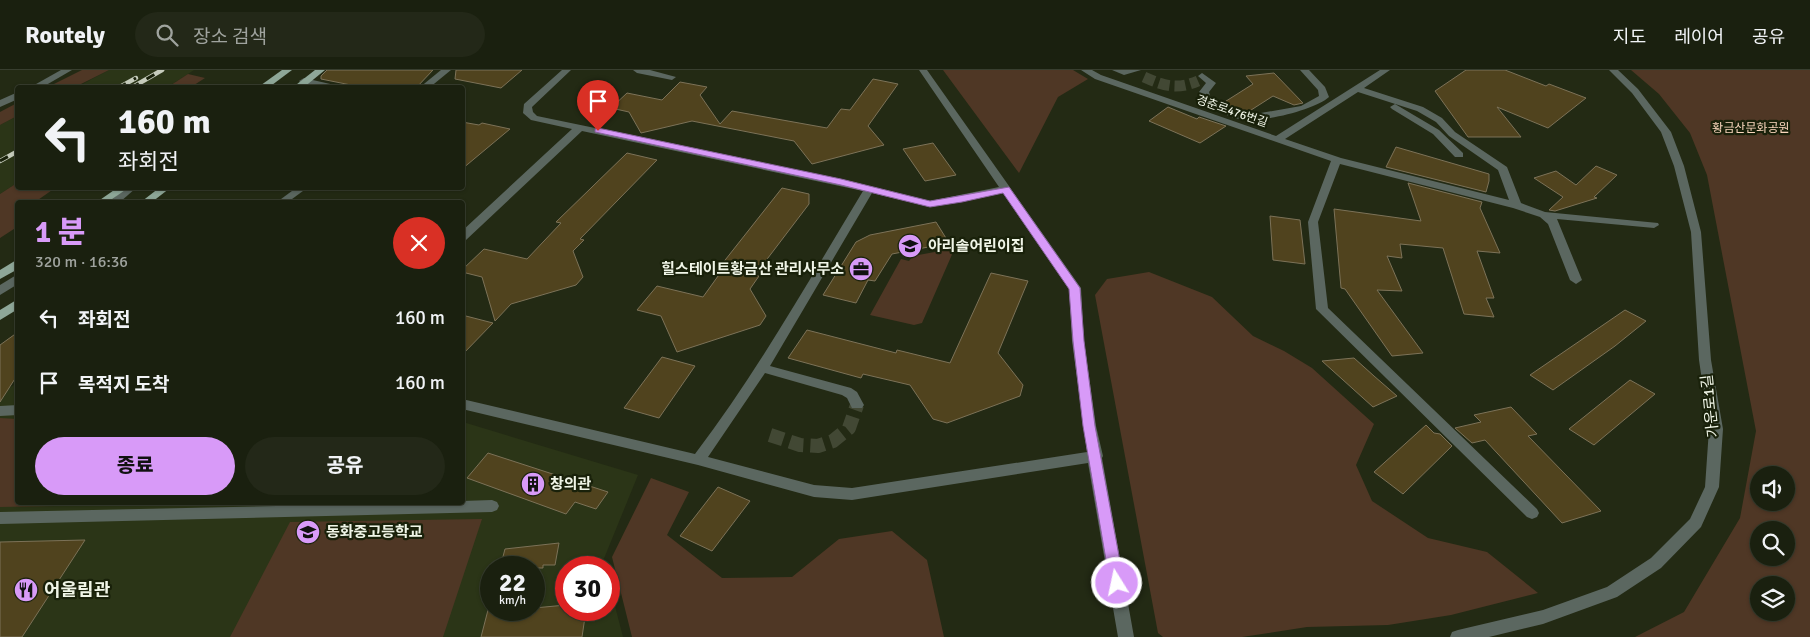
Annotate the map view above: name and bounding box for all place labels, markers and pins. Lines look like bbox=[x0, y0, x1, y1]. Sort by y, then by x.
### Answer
pin bbox=[577, 80, 619, 131]
school or university icon: 아리솔어린이집 bbox=[897, 233, 923, 259]
place label: 아리솔어린이집 bbox=[928, 237, 1025, 255]
office icon: 힐스테이트황금산 관리사무소 bbox=[848, 256, 874, 282]
place label: 힐스테이트황금산 관리사무소 bbox=[661, 260, 844, 278]
building icon: 창의관 bbox=[520, 471, 546, 497]
place label: 창의관 bbox=[550, 475, 592, 493]
school or university icon: 동화중고등학교 bbox=[295, 519, 321, 545]
place label: 동화중고등학교 bbox=[326, 523, 423, 541]
restaurant icon: 어울림관 bbox=[13, 577, 39, 603]
place label: 어울림관 bbox=[44, 579, 111, 601]

